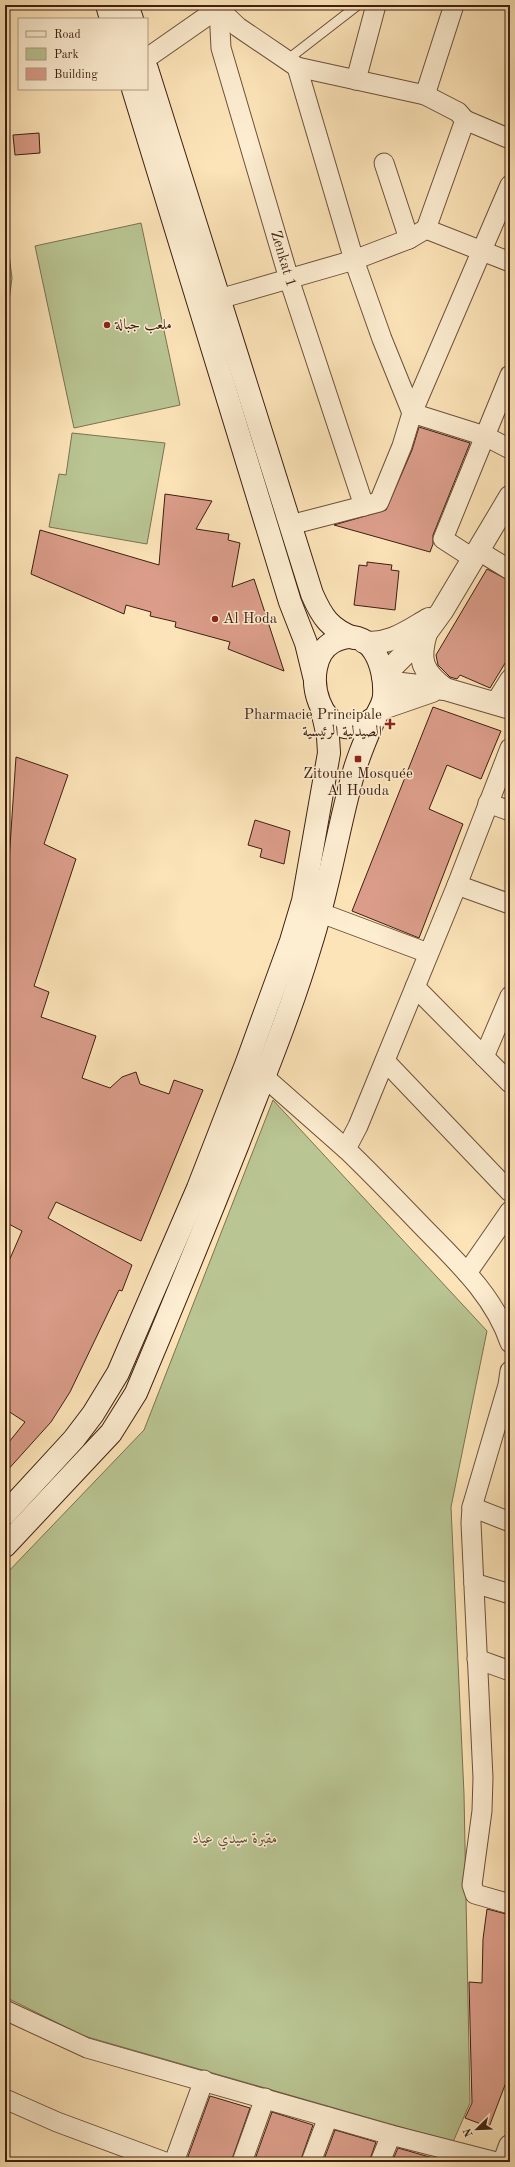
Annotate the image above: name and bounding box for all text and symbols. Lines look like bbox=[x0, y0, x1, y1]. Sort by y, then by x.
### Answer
legend bbox=[18, 18, 148, 90]
text: Road bbox=[54, 29, 81, 41]
text: Park bbox=[54, 49, 79, 61]
text: Building bbox=[54, 69, 98, 81]
street label: Zenkat 1 bbox=[268, 229, 299, 289]
place label: ملعب جبالة bbox=[114, 318, 172, 334]
marker: ملعب جبالة bbox=[102, 320, 112, 330]
place label: Al Hoda bbox=[223, 612, 278, 627]
marker: Al Hoda bbox=[210, 614, 220, 624]
place label: Pharmacie Principale الصيدلية الرئيسية bbox=[244, 708, 382, 740]
marker: Pharmacie Principale الصيدلية الرئيسية bbox=[385, 719, 395, 729]
marker: Zitoune Mosquée Al Houda bbox=[353, 754, 363, 764]
place label: Zitoune Mosquée Al Houda bbox=[303, 767, 413, 799]
park label: مقبرة سيدي عياد bbox=[192, 1832, 278, 1850]
north arrow bbox=[457, 2109, 497, 2149]
text: N bbox=[462, 2126, 476, 2138]

